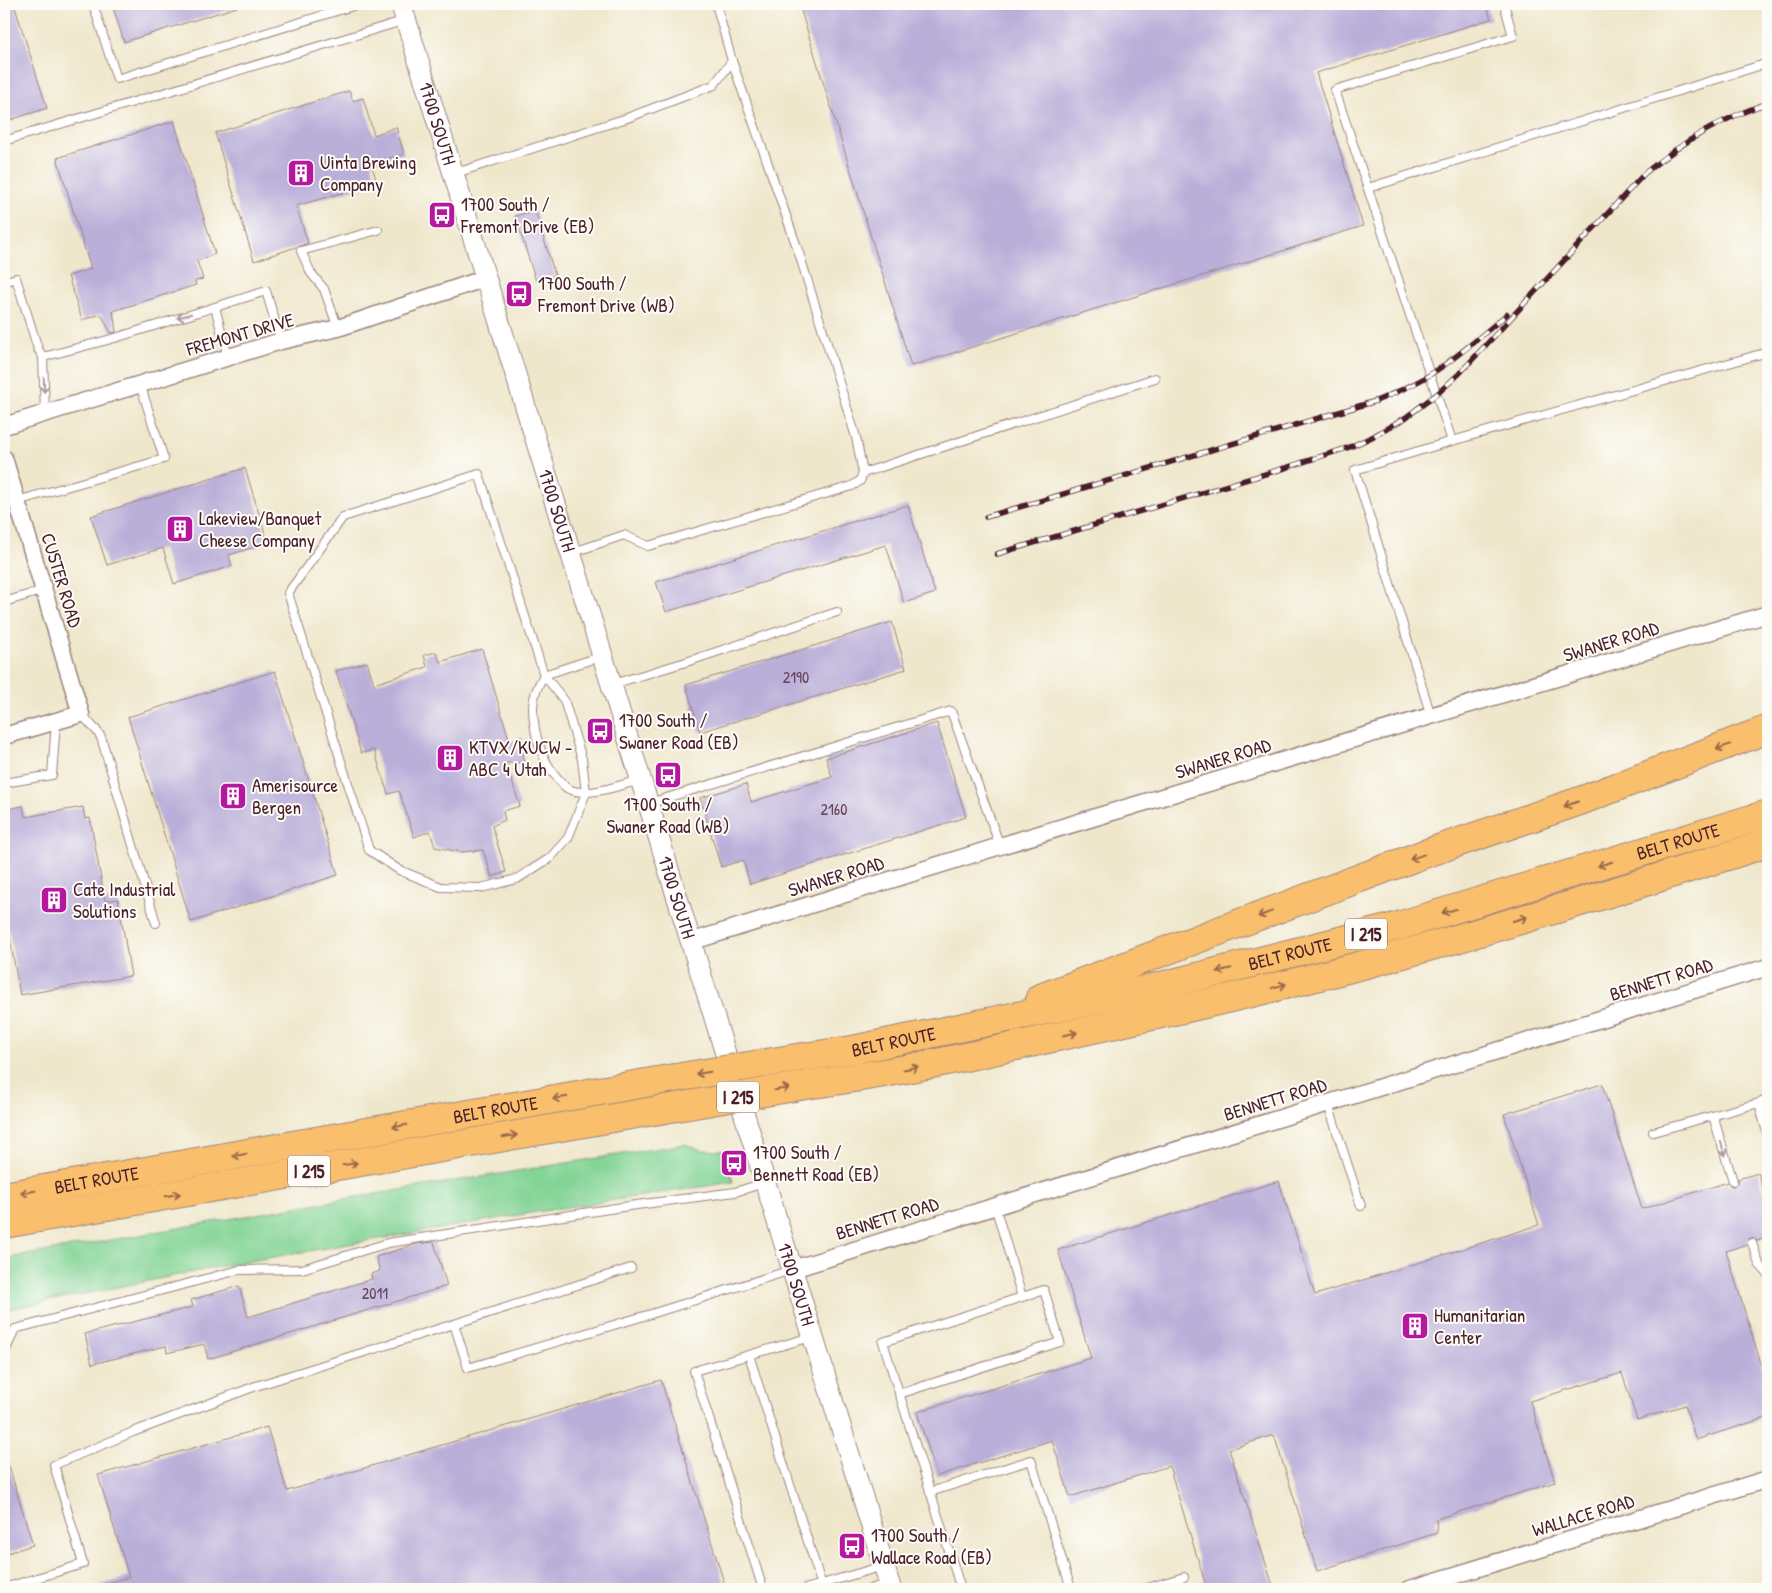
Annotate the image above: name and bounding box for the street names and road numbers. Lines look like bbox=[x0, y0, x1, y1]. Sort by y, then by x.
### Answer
street label: 1700 SOUTH bbox=[413, 79, 463, 168]
street label: FREMONT DRIVE bbox=[182, 306, 297, 362]
street label: 1700 SOUTH bbox=[533, 466, 583, 555]
street label: CUSTER ROAD bbox=[35, 530, 89, 630]
street label: SWANER ROAD bbox=[1560, 614, 1662, 668]
street label: SWANER ROAD bbox=[1172, 731, 1274, 785]
street label: BELT ROUTE bbox=[1633, 816, 1723, 866]
street label: SWANER ROAD bbox=[785, 849, 887, 903]
street label: 1700 SOUTH bbox=[652, 853, 702, 942]
road number: I 215 bbox=[1345, 919, 1387, 950]
street label: BELT ROUTE bbox=[1245, 930, 1335, 977]
street label: BENNETT ROAD bbox=[1606, 951, 1716, 1007]
street label: BELT ROUTE bbox=[849, 1020, 939, 1063]
street label: BENNETT ROAD bbox=[1220, 1071, 1330, 1127]
road number: I 215 bbox=[717, 1082, 759, 1112]
street label: BELT ROUTE bbox=[451, 1089, 540, 1130]
road number: I 215 bbox=[288, 1156, 330, 1186]
street label: BELT ROUTE bbox=[52, 1159, 141, 1200]
street label: BENNETT ROAD bbox=[832, 1190, 942, 1246]
street label: 1700 SOUTH bbox=[772, 1240, 822, 1329]
street label: WALLACE ROAD bbox=[1529, 1487, 1637, 1543]

